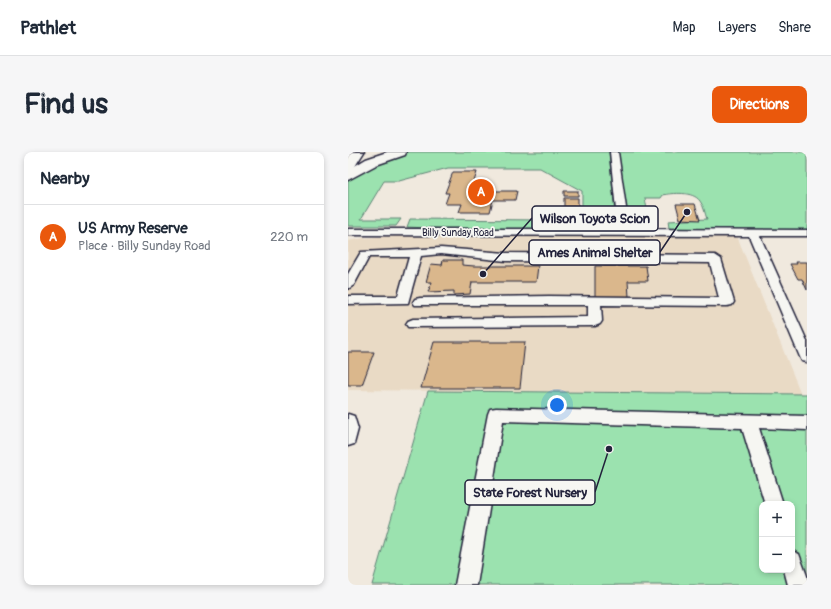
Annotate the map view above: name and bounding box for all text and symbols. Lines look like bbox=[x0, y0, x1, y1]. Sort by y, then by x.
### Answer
text: Pathlet bbox=[20, 16, 76, 40]
text: Map bbox=[673, 19, 696, 36]
text: Layers bbox=[718, 19, 756, 36]
text: Share bbox=[778, 19, 811, 36]
button: Directions bbox=[712, 86, 807, 123]
text: Find us bbox=[24, 87, 108, 122]
text: Nearby bbox=[40, 168, 89, 189]
pin: A bbox=[468, 177, 494, 207]
callout: Wilson Toyota Scion bbox=[532, 206, 658, 231]
text: Wilson Toyota Scion bbox=[540, 211, 651, 227]
text: US Army Reserve bbox=[78, 219, 188, 238]
street label: Billy Sunday Road bbox=[422, 227, 494, 239]
text: A bbox=[49, 229, 57, 245]
text: 220 m bbox=[270, 229, 308, 245]
text: Place · Billy Sunday Road bbox=[78, 238, 211, 254]
callout: Ames Animal Shelter bbox=[529, 240, 660, 265]
text: Ames Animal Shelter bbox=[537, 245, 653, 261]
your location bbox=[547, 395, 567, 415]
callout: State Forest Nursery bbox=[465, 480, 595, 505]
text: State Forest Nursery bbox=[473, 485, 588, 501]
map controls bbox=[759, 501, 795, 573]
button: + bbox=[759, 501, 795, 537]
button: − bbox=[759, 537, 795, 573]

